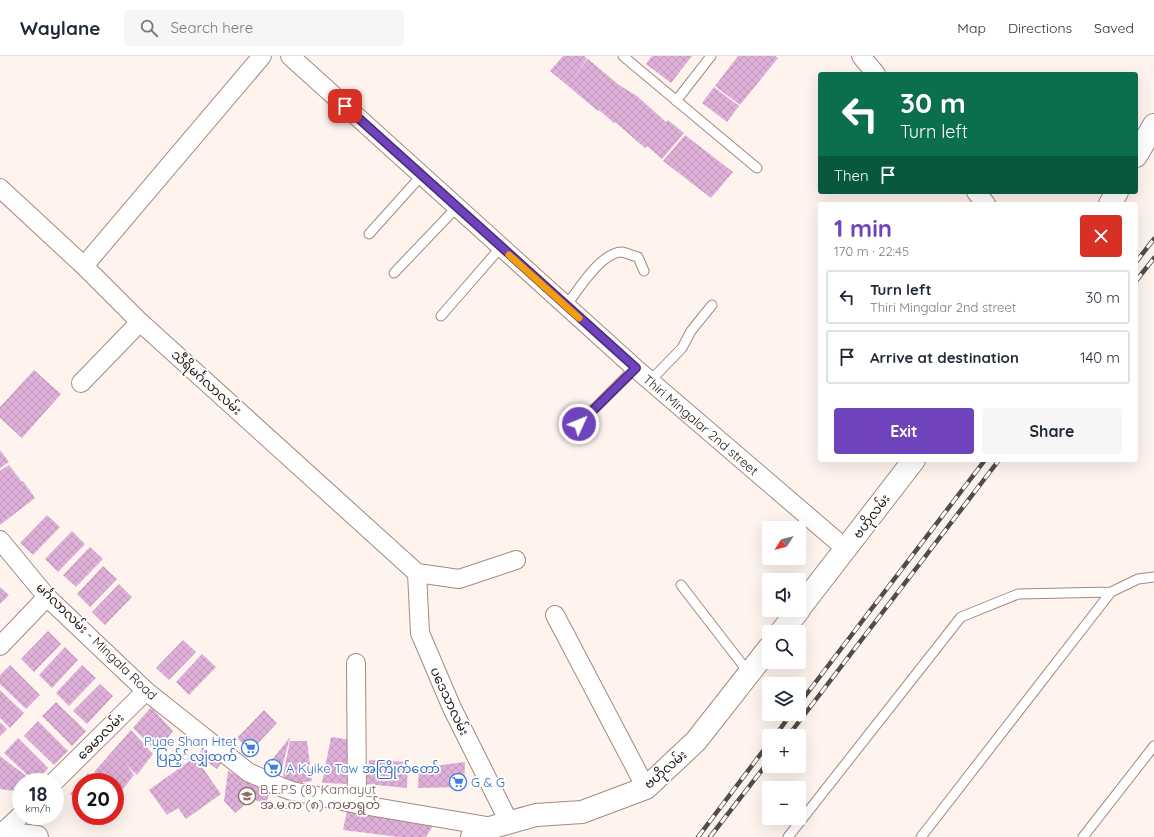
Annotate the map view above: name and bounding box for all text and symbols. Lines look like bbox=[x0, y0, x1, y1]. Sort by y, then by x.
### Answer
search box bbox=[124, 10, 404, 46]
text: Waylane bbox=[20, 16, 100, 40]
icon: search bbox=[138, 17, 160, 39]
text: Search here bbox=[170, 18, 253, 37]
text: Map bbox=[957, 19, 986, 37]
text: Directions bbox=[1008, 19, 1072, 37]
text: Saved bbox=[1094, 19, 1134, 37]
text: 30 m bbox=[900, 85, 966, 120]
icon: left bbox=[834, 88, 886, 140]
pin bbox=[328, 89, 362, 123]
icon: arrive bbox=[334, 95, 356, 117]
text: Turn left bbox=[900, 120, 968, 143]
icon: arrive bbox=[877, 164, 899, 186]
text: Then bbox=[834, 166, 869, 185]
text: 1 min bbox=[834, 213, 892, 243]
button: close bbox=[1080, 215, 1122, 257]
text: 170 m · 22:45 bbox=[834, 243, 909, 259]
text: Turn left bbox=[870, 280, 932, 299]
icon: left bbox=[836, 286, 858, 308]
text: 30 m bbox=[1085, 288, 1120, 307]
text: Thiri Mingalar 2nd street bbox=[870, 299, 1016, 315]
street label: သီရိမင်္ဂလာလမ်း bbox=[166, 346, 246, 420]
icon: arrive bbox=[836, 346, 858, 368]
text: Arrive at destination bbox=[870, 348, 1019, 367]
text: 140 m bbox=[1080, 348, 1120, 367]
street label: Thiri Mingalar 2nd street bbox=[640, 371, 762, 478]
position arrow bbox=[558, 403, 600, 445]
button: Exit bbox=[834, 408, 974, 454]
button: Share bbox=[982, 408, 1122, 454]
street label: ဗဟိုလမ်း bbox=[849, 491, 895, 543]
north arrow bbox=[762, 521, 806, 565]
map controls bbox=[762, 521, 806, 825]
button: sound bbox=[762, 573, 806, 617]
street label: မင်္ဂလာလမ်း - Mingala Road bbox=[33, 579, 161, 703]
button: search bbox=[762, 625, 806, 669]
street label: ပဒေသာလမ်း bbox=[427, 664, 473, 738]
button: layers bbox=[762, 677, 806, 721]
street label: ခေမာလမ်း bbox=[73, 709, 127, 763]
button: + bbox=[762, 729, 806, 773]
place label: Pyae Shan Htet ပြည့််လျှံထက် bbox=[144, 733, 237, 767]
supermarket icon: Pyae Shan Htet ပြည့််လျှံထက် bbox=[240, 738, 260, 758]
street label: ဗဟိုလမ်း bbox=[640, 746, 692, 794]
supermarket icon: A Kyike Taw အကြိုက်တော် bbox=[263, 758, 283, 778]
place label: A Kyike Taw အကြိုက်တော် bbox=[286, 760, 440, 779]
supermarket icon: G & G bbox=[448, 772, 468, 792]
speed limit sign: 20 bbox=[72, 773, 124, 825]
place label: G & G bbox=[471, 774, 505, 790]
text: 18 bbox=[29, 781, 47, 806]
place label: B.E.P.S (8) Kamayut အ.မ.က (၈) ကမာရွတ် bbox=[260, 781, 380, 815]
button: − bbox=[762, 781, 806, 825]
school or university icon: B.E.P.S (8) Kamayut အ.မ.က (၈) ကမာရွတ် bbox=[237, 786, 257, 806]
text: km/h bbox=[25, 802, 51, 815]

